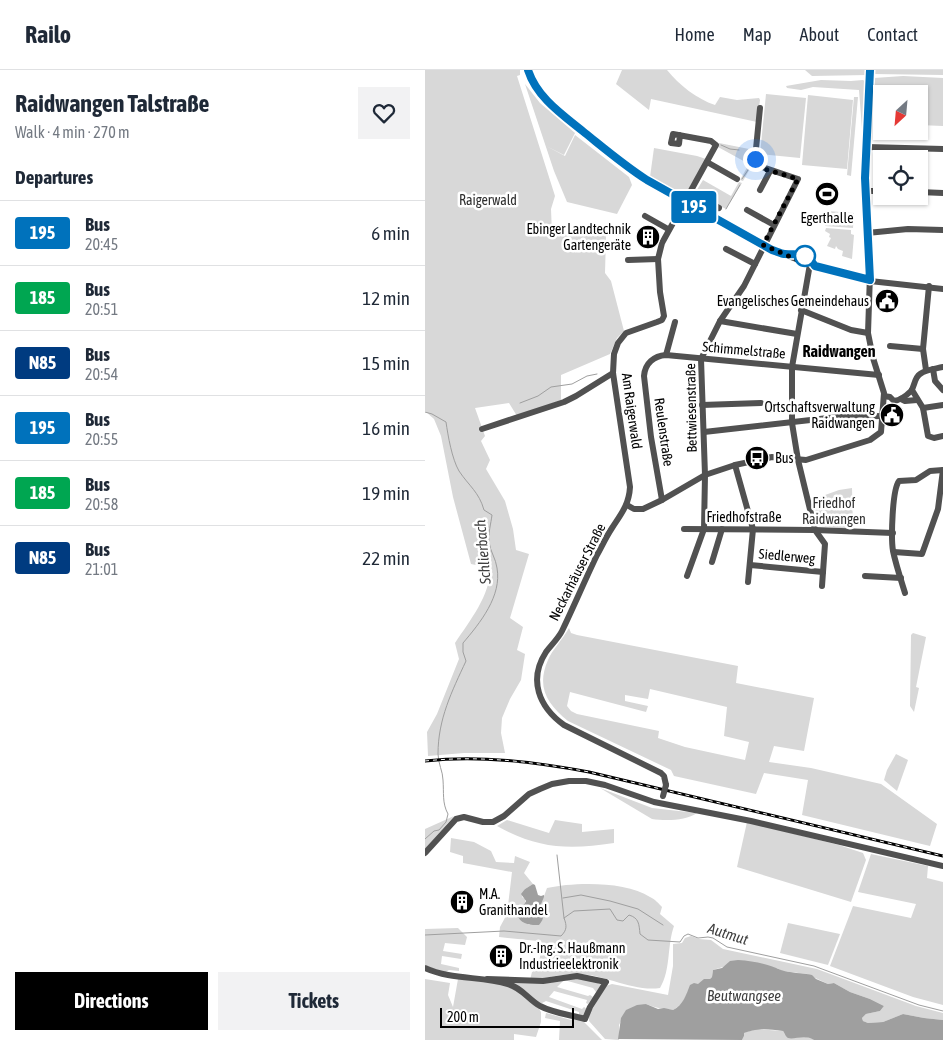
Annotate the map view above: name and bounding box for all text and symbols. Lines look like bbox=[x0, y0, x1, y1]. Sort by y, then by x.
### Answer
text: Railo bbox=[25, 21, 71, 48]
text: Home bbox=[675, 24, 715, 45]
text: Map bbox=[743, 24, 772, 45]
text: About bbox=[800, 24, 839, 45]
text: Contact bbox=[867, 24, 918, 45]
north arrow bbox=[873, 85, 927, 140]
map controls bbox=[873, 85, 928, 205]
button: heart bbox=[358, 87, 410, 139]
text: Raidwangen Talstraße bbox=[15, 90, 209, 117]
text: Walk · 4 min · 270 m bbox=[15, 123, 129, 141]
your location bbox=[743, 147, 768, 172]
button: locate bbox=[873, 150, 928, 205]
text: Departures bbox=[15, 166, 93, 188]
sports icon: Egerthalle bbox=[814, 181, 840, 207]
line badge: 195 bbox=[665, 191, 723, 223]
park label: Raigerwald bbox=[459, 192, 517, 208]
text: 195 bbox=[681, 196, 707, 217]
place label: Egerthalle bbox=[800, 210, 854, 226]
text: Bus bbox=[85, 213, 110, 235]
place label: Ebinger Landtechnik Gartengeräte bbox=[527, 221, 631, 253]
text: 195 bbox=[30, 222, 55, 243]
text: 6 min bbox=[371, 222, 410, 244]
building icon: Ebinger Landtechnik Gartengeräte bbox=[635, 224, 661, 250]
text: 20:45 bbox=[85, 235, 118, 253]
unlabelled marker bbox=[794, 245, 816, 267]
text: Bus bbox=[85, 278, 110, 300]
text: 185 bbox=[30, 287, 55, 308]
text: 12 min bbox=[362, 287, 410, 309]
public building icon: Evangelisches Gemeindehaus bbox=[874, 288, 900, 314]
place label: Evangelisches Gemeindehaus bbox=[717, 293, 869, 309]
text: 20:51 bbox=[85, 300, 118, 318]
street label: Schimmelstraße bbox=[702, 338, 786, 362]
district label: Raidwangen bbox=[803, 342, 876, 360]
text: Bus bbox=[85, 343, 110, 365]
text: N85 bbox=[29, 352, 56, 373]
text: 15 min bbox=[362, 352, 410, 374]
street label: Bettwiesenstraße bbox=[682, 363, 700, 453]
text: 20:54 bbox=[85, 365, 118, 383]
street label: Am Raigerwald bbox=[619, 372, 645, 450]
street label: Reulenstraße bbox=[651, 397, 677, 467]
place label: Ortschaftsverwaltung Raidwangen bbox=[764, 399, 875, 431]
public building icon: Ortschaftsverwaltung Raidwangen bbox=[879, 402, 905, 428]
text: Bus bbox=[85, 408, 110, 430]
text: 195 bbox=[30, 417, 55, 438]
text: 16 min bbox=[362, 417, 410, 439]
text: 20:55 bbox=[85, 430, 118, 448]
bus stop icon: Bus bbox=[744, 445, 770, 471]
place label: Bus bbox=[775, 450, 793, 466]
text: Bus bbox=[85, 473, 110, 495]
text: 185 bbox=[30, 482, 55, 503]
text: 19 min bbox=[362, 482, 410, 504]
text: 20:58 bbox=[85, 495, 118, 513]
park label: Friedhof Raidwangen bbox=[802, 495, 866, 527]
street label: Friedhofstraße bbox=[706, 509, 782, 525]
water label: Schlierbach bbox=[471, 519, 494, 586]
street label: Neckarhäuser Straße bbox=[546, 521, 608, 623]
text: Bus bbox=[85, 538, 110, 560]
street label: Siedlerweg bbox=[758, 546, 816, 566]
text: N85 bbox=[29, 547, 56, 568]
text: 22 min bbox=[362, 547, 410, 569]
text: 21:01 bbox=[85, 560, 118, 578]
place label: M.A. Granithandel bbox=[479, 886, 548, 918]
building icon: M.A. Granithandel bbox=[449, 889, 475, 915]
water label: Autmut bbox=[705, 919, 751, 948]
place label: Dr.-Ing. S. Haußmann Industrieelektronik bbox=[519, 940, 626, 972]
building icon: Dr.-Ing. S. Haußmann Industrieelektronik bbox=[488, 943, 514, 969]
button: Directions bbox=[15, 972, 208, 1030]
button: Tickets bbox=[218, 972, 410, 1030]
water label: Beutwangsee bbox=[707, 987, 781, 1004]
scale bar bbox=[440, 1005, 574, 1028]
text: 200 m bbox=[447, 1009, 479, 1025]

